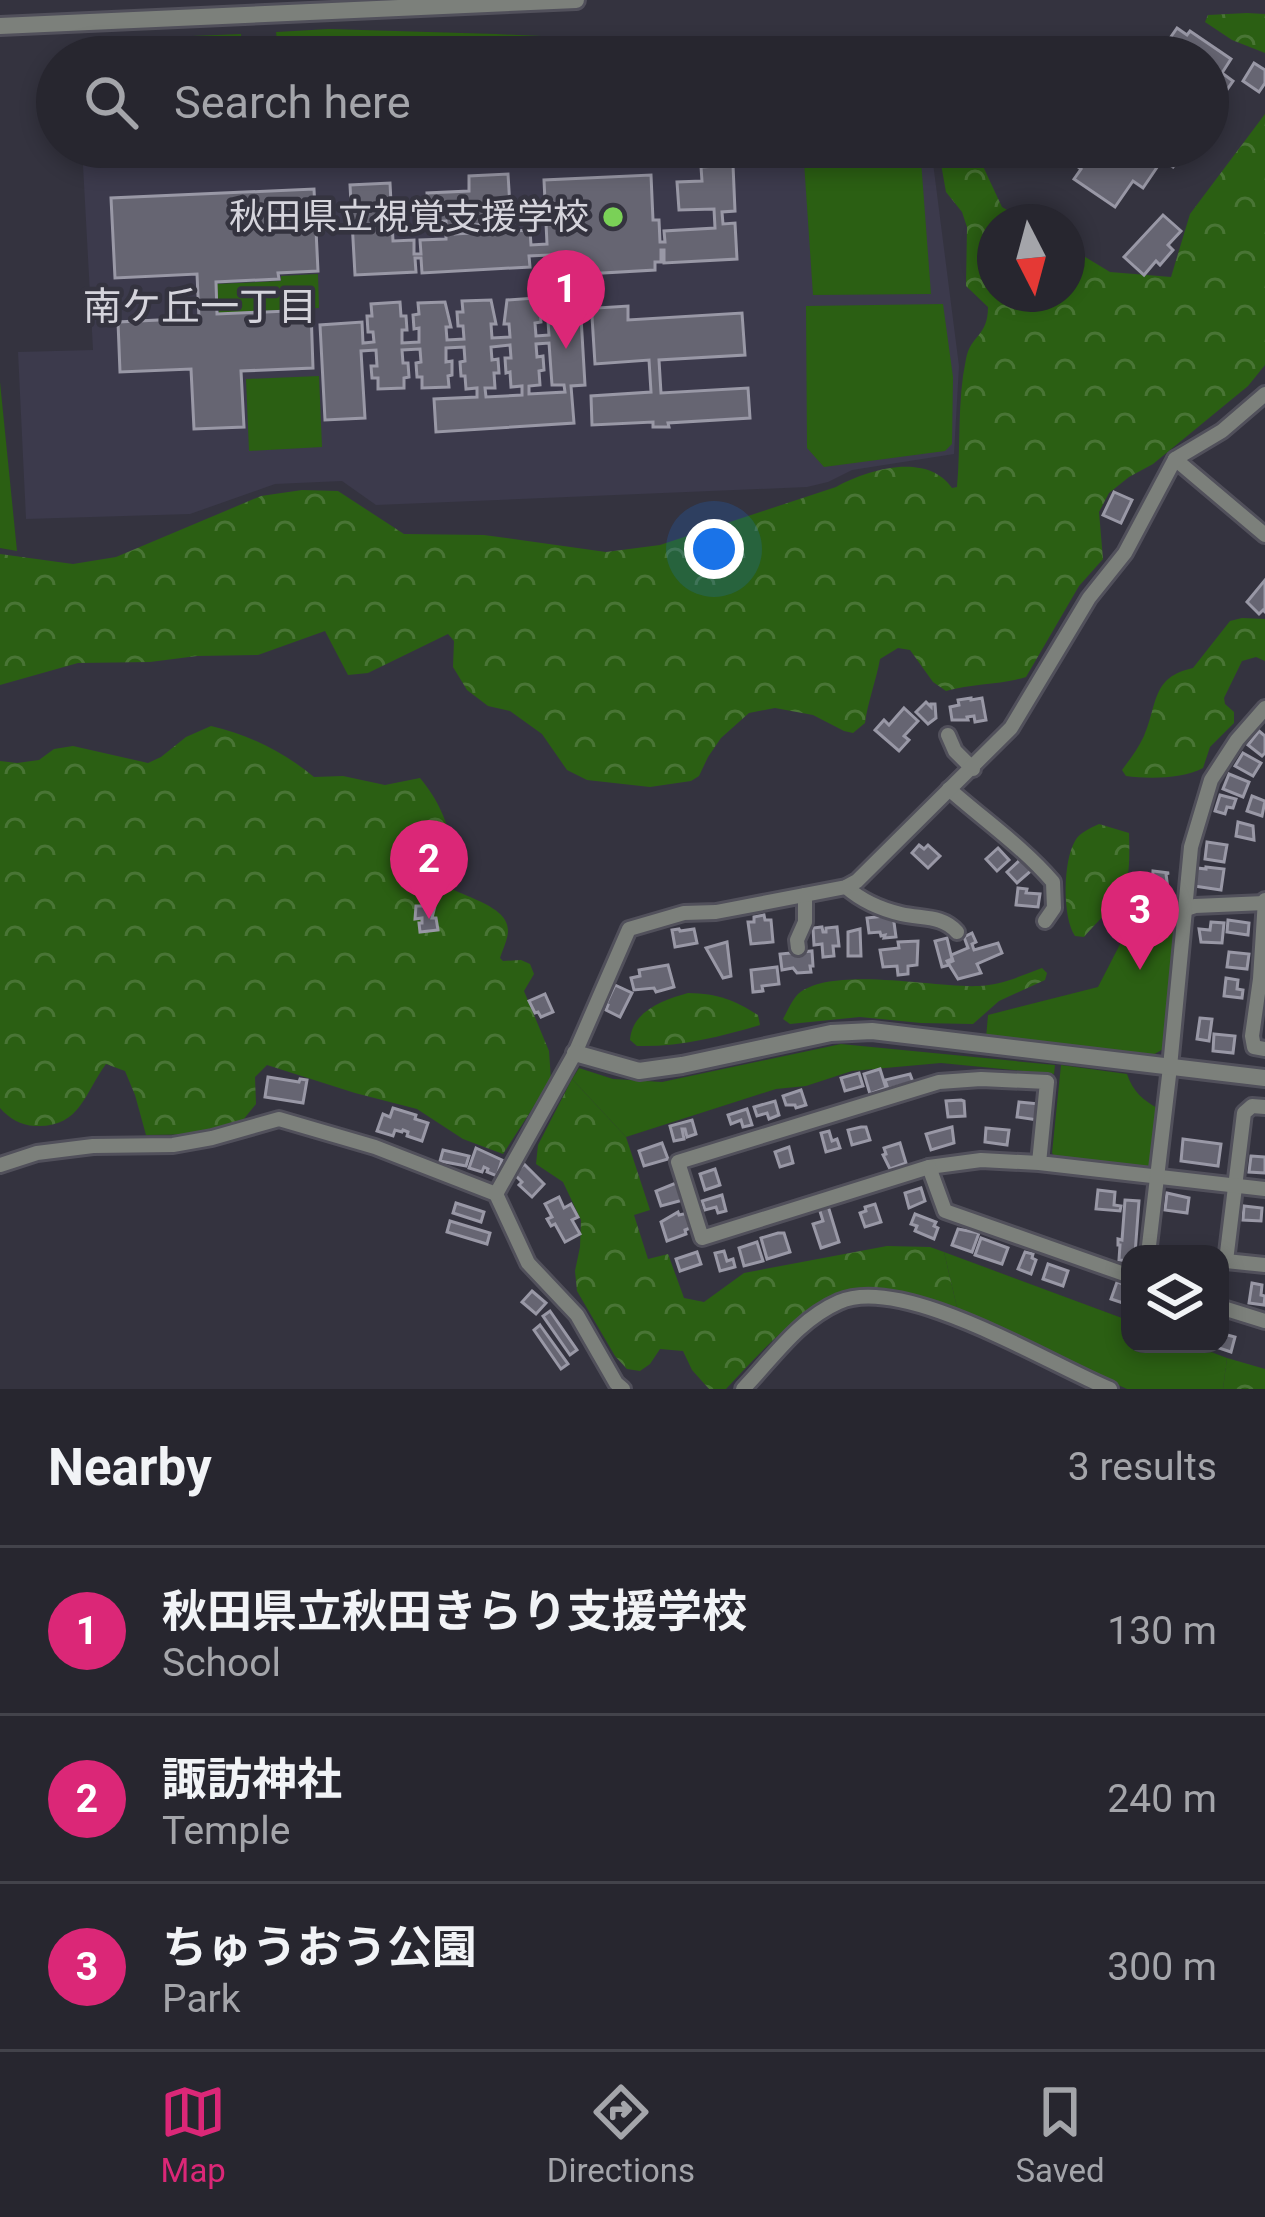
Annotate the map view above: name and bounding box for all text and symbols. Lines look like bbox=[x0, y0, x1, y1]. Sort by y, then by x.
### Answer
search box bbox=[36, 36, 1229, 168]
icon: search bbox=[78, 69, 144, 135]
text: Search here bbox=[174, 76, 411, 129]
place label: 秋田県立視覚支援学校 bbox=[229, 196, 589, 238]
marker: 秋田県立視覚支援学校 bbox=[600, 204, 626, 230]
north arrow bbox=[977, 204, 1085, 312]
pin: 1 bbox=[527, 250, 605, 349]
district label: 南ケ丘一丁目 bbox=[83, 284, 317, 330]
your location bbox=[684, 519, 744, 579]
pin: 2 bbox=[390, 820, 468, 919]
pin: 3 bbox=[1101, 871, 1179, 970]
map controls bbox=[1121, 1245, 1229, 1353]
button: layers bbox=[1121, 1245, 1229, 1353]
text: Nearby bbox=[48, 1438, 212, 1497]
text: 3 results bbox=[1068, 1444, 1217, 1490]
text: 秋田県立秋田きらり支援学校 bbox=[162, 1585, 747, 1638]
text: 1 bbox=[76, 1608, 98, 1654]
text: 130 m bbox=[1107, 1608, 1217, 1654]
text: School bbox=[162, 1640, 281, 1686]
text: 諏訪神社 bbox=[162, 1753, 342, 1806]
text: 2 bbox=[76, 1776, 98, 1822]
text: 240 m bbox=[1107, 1776, 1217, 1822]
text: Temple bbox=[162, 1808, 290, 1854]
text: ちゅうおう公園 bbox=[162, 1921, 477, 1974]
text: 3 bbox=[76, 1944, 98, 1990]
text: 300 m bbox=[1107, 1944, 1217, 1990]
text: Park bbox=[162, 1976, 241, 2022]
tab: Map bbox=[160, 2079, 226, 2190]
tab: Directions bbox=[547, 2079, 695, 2190]
tab: Saved bbox=[1016, 2079, 1105, 2190]

